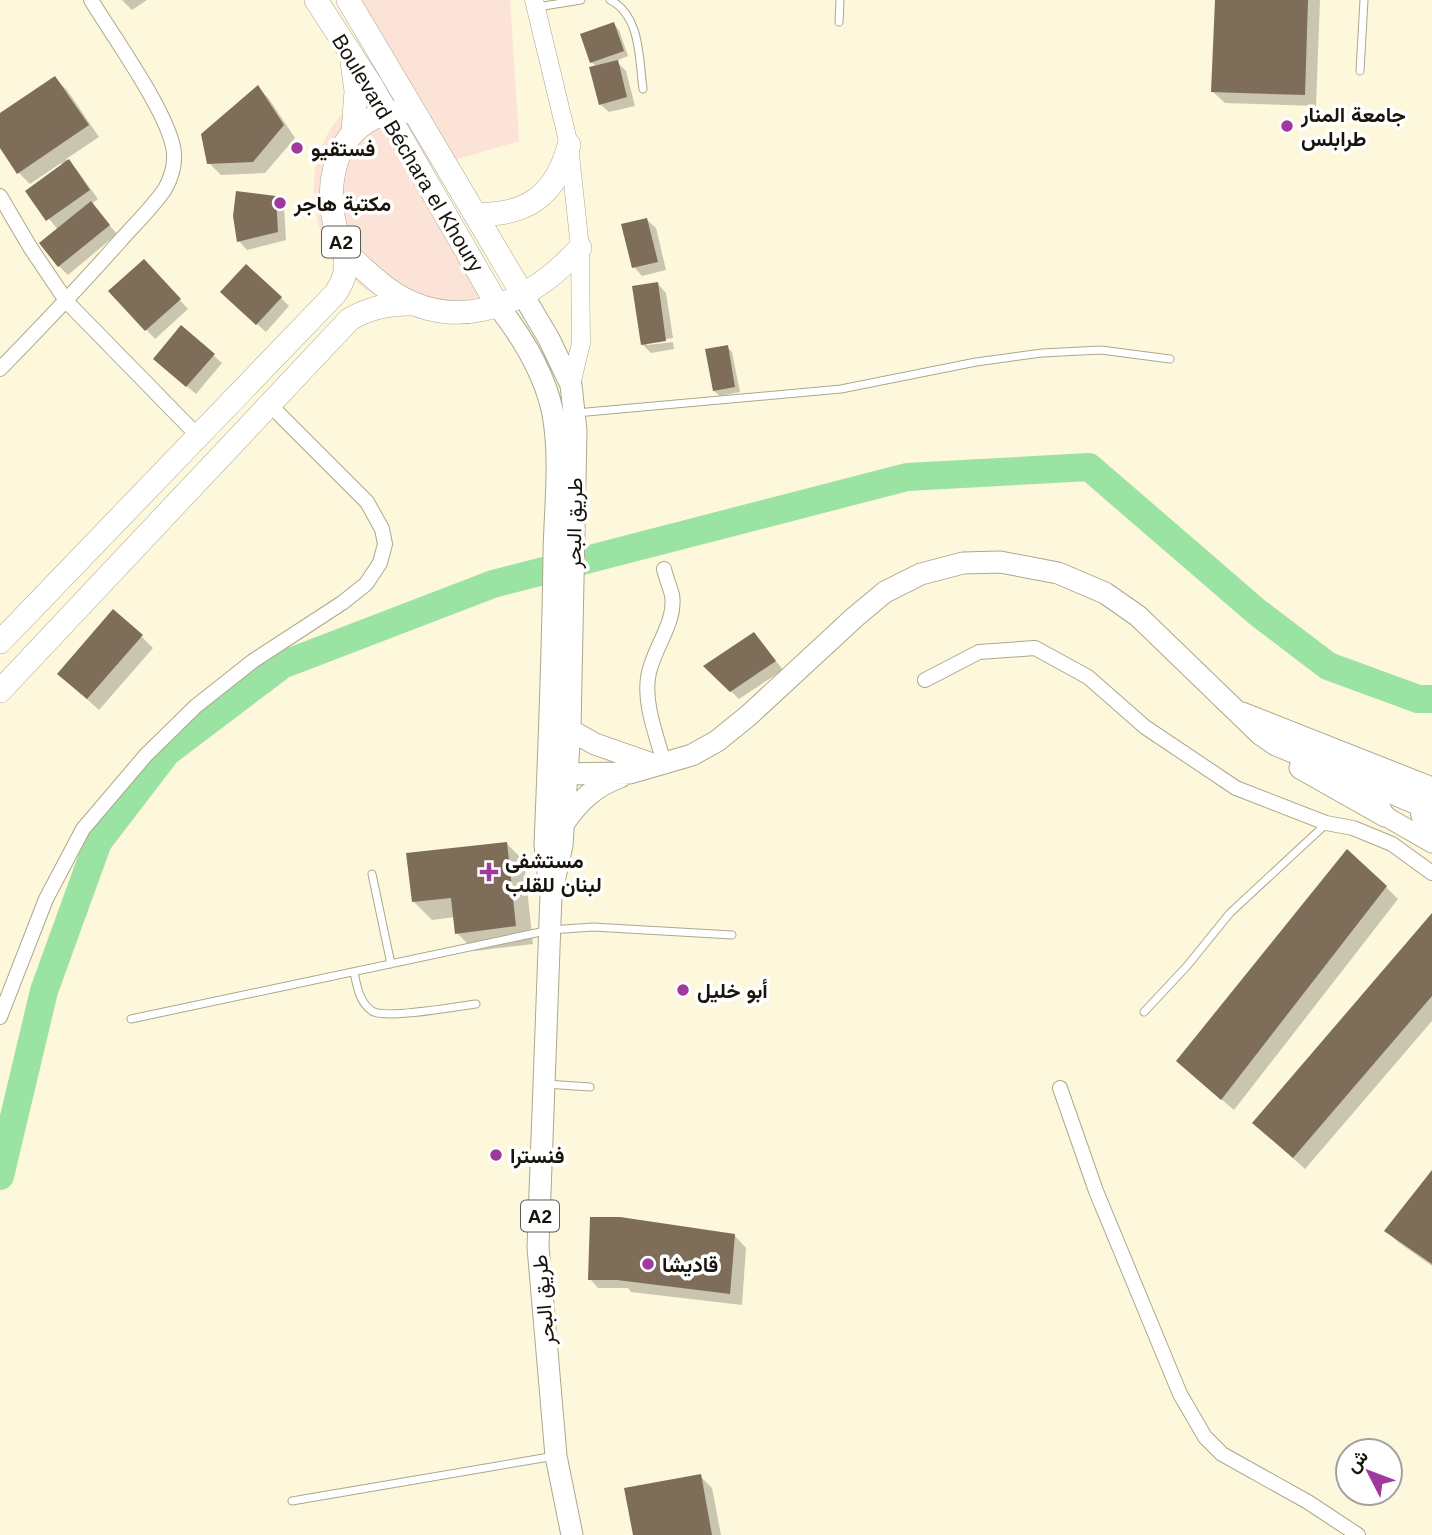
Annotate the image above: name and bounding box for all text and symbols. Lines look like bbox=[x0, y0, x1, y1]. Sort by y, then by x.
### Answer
street label: Boulevard Béchara el Khoury bbox=[328, 30, 488, 276]
place label: جامعة المنار طرابلس bbox=[1300, 103, 1406, 152]
marker: جامعة المنار طرابلس bbox=[1279, 118, 1295, 134]
place label: فستقيو bbox=[311, 137, 375, 162]
marker: فستقيو bbox=[289, 140, 305, 156]
place label: مكتبة هاجر bbox=[293, 192, 391, 217]
marker: مكتبة هاجر bbox=[272, 195, 288, 211]
road number: A2 bbox=[322, 226, 360, 258]
street label: طريق البحر bbox=[562, 477, 588, 570]
place label: مستشفى لبنان للقلب bbox=[505, 849, 602, 897]
marker: مستشفى لبنان للقلب bbox=[479, 862, 499, 882]
place label: أبو خليل bbox=[697, 978, 768, 1004]
marker: أبو خليل bbox=[675, 982, 691, 998]
place label: فنسترا bbox=[510, 1144, 564, 1169]
marker: فنسترا bbox=[488, 1147, 504, 1163]
road number: A2 bbox=[521, 1200, 559, 1232]
place label: قاديشا bbox=[662, 1253, 718, 1277]
street label: طريق البحر bbox=[528, 1254, 561, 1347]
marker: قاديشا bbox=[640, 1256, 656, 1272]
north arrow bbox=[1334, 1437, 1404, 1507]
text: ش bbox=[1341, 1445, 1373, 1477]

